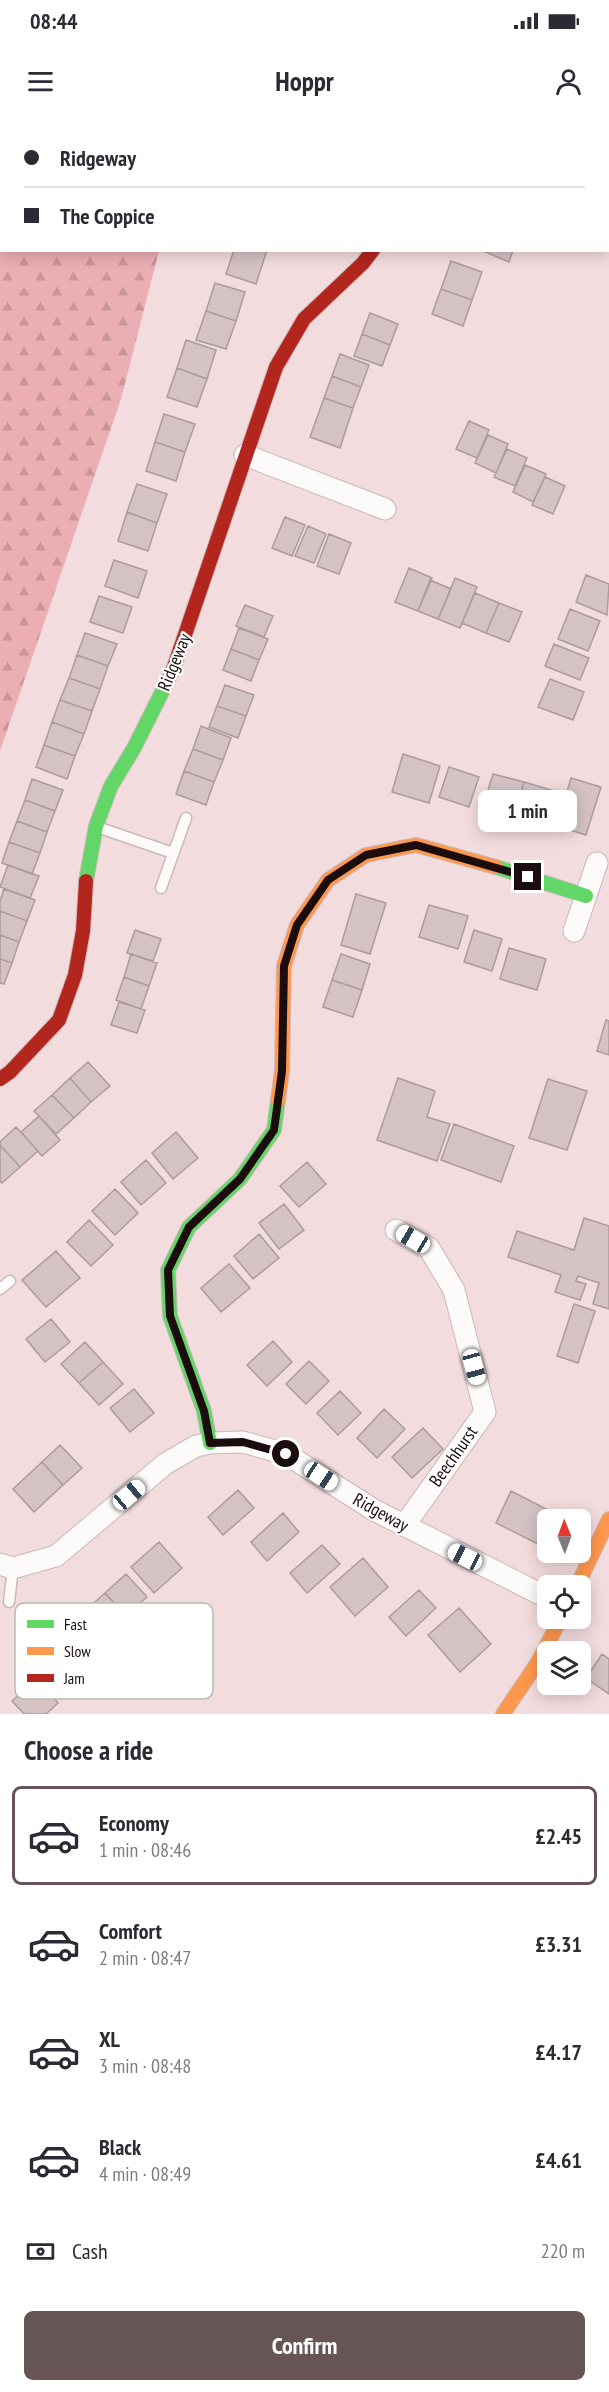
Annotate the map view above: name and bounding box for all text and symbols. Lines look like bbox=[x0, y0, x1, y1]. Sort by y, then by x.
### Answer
text: 08:44 bbox=[30, 7, 78, 35]
text: Hoppr bbox=[275, 64, 334, 98]
icon: menu bbox=[24, 65, 57, 98]
icon: person bbox=[552, 65, 585, 98]
text: Ridgeway bbox=[60, 144, 136, 172]
text: The Coppice bbox=[60, 202, 155, 230]
street label: Ridgeway bbox=[152, 630, 196, 694]
callout: 1 min bbox=[478, 790, 578, 832]
text: 1 min bbox=[507, 798, 548, 824]
route end bbox=[514, 863, 541, 890]
car bbox=[393, 1222, 433, 1256]
car bbox=[461, 1347, 487, 1387]
street label: Beechhurst bbox=[424, 1421, 482, 1491]
route start bbox=[272, 1440, 299, 1467]
car bbox=[301, 1459, 341, 1493]
car bbox=[109, 1477, 149, 1513]
street label: Ridgeway bbox=[349, 1487, 413, 1537]
north arrow bbox=[537, 1509, 591, 1563]
map controls bbox=[537, 1509, 591, 1695]
car bbox=[445, 1541, 485, 1573]
button: locate bbox=[537, 1575, 591, 1629]
legend bbox=[15, 1603, 213, 1699]
text: Fast bbox=[64, 1614, 87, 1634]
text: Slow bbox=[64, 1641, 91, 1661]
button: layers bbox=[537, 1641, 591, 1695]
text: Jam bbox=[63, 1668, 85, 1688]
text: Choose a ride bbox=[24, 1733, 153, 1767]
icon: car bbox=[27, 1809, 81, 1863]
text: Economy bbox=[99, 1809, 169, 1837]
text: £2.45 bbox=[535, 1822, 582, 1850]
text: 1 min · 08:46 bbox=[99, 1837, 191, 1863]
icon: car bbox=[27, 1917, 81, 1971]
text: Comfort bbox=[99, 1917, 162, 1945]
text: £3.31 bbox=[535, 1930, 582, 1958]
text: 2 min · 08:47 bbox=[99, 1945, 191, 1971]
icon: car bbox=[27, 2025, 81, 2079]
text: XL bbox=[99, 2025, 120, 2053]
text: £4.17 bbox=[535, 2038, 582, 2066]
text: 3 min · 08:48 bbox=[99, 2053, 191, 2079]
icon: car bbox=[27, 2133, 81, 2187]
text: Black bbox=[99, 2133, 141, 2161]
text: £4.61 bbox=[535, 2146, 582, 2174]
text: 4 min · 08:49 bbox=[99, 2161, 191, 2187]
icon: cash bbox=[24, 2235, 57, 2268]
text: Cash bbox=[72, 2237, 108, 2265]
text: 220 m bbox=[541, 2238, 585, 2264]
button: Confirm bbox=[24, 2311, 585, 2380]

